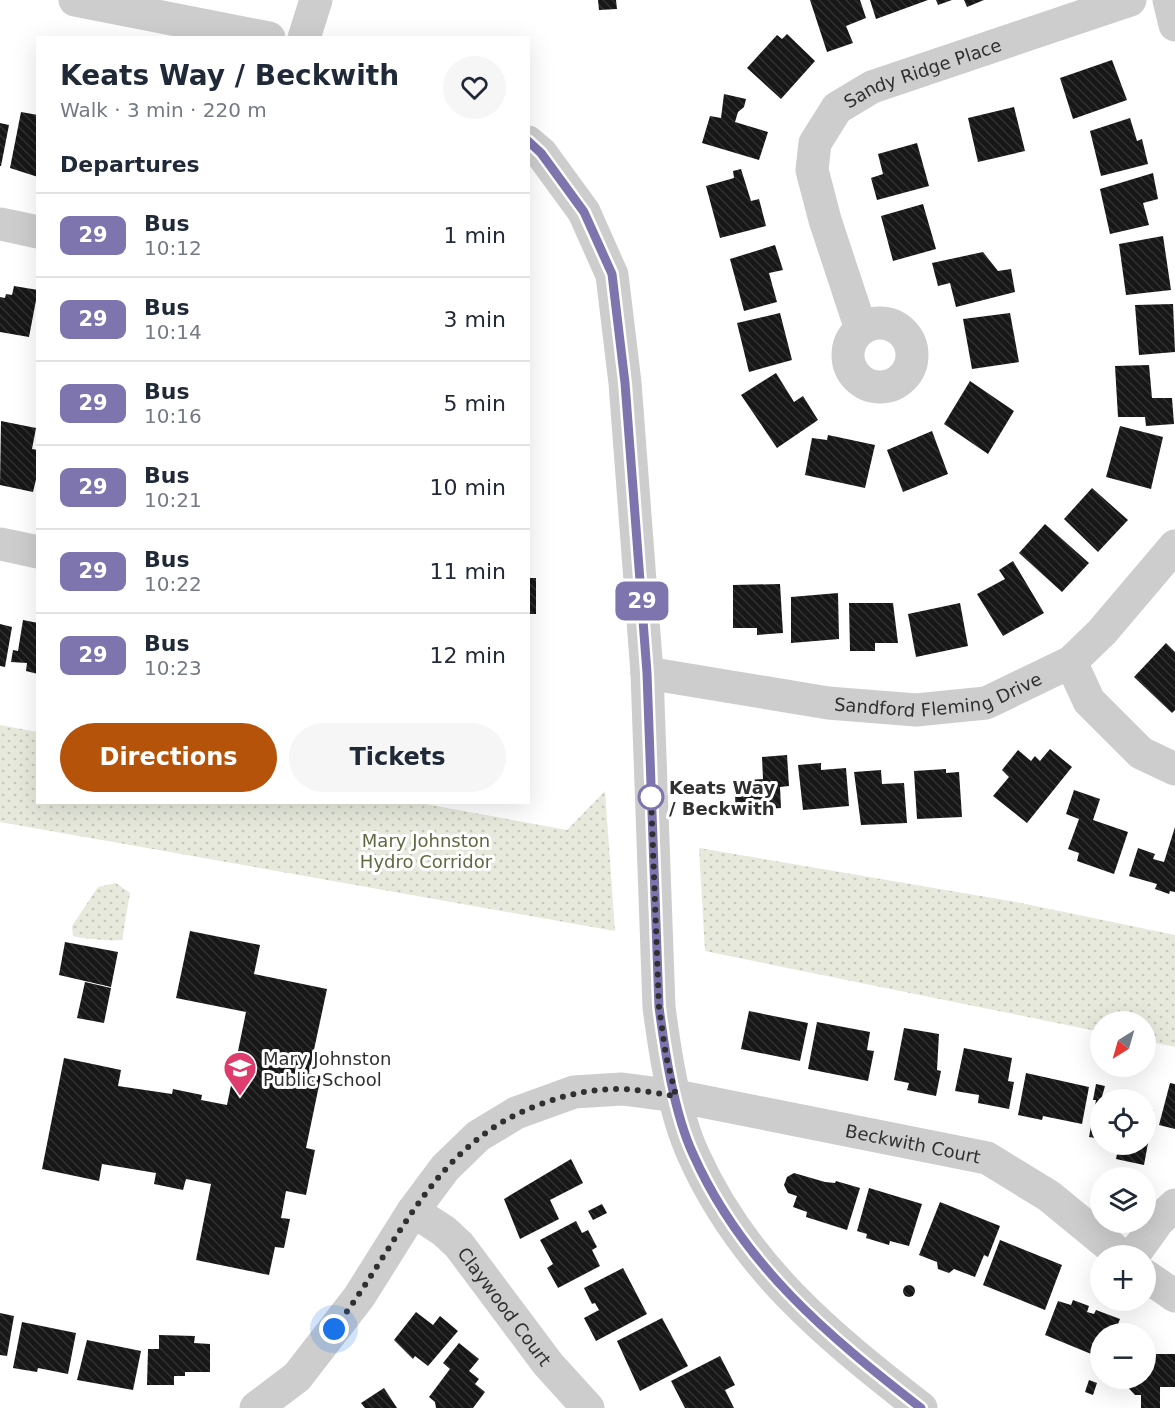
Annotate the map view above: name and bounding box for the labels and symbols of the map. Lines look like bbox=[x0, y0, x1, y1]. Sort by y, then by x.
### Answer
street label: Sandy Ridge Place bbox=[840, 34, 1004, 112]
line badge: 29 bbox=[615, 582, 669, 620]
street label: Sandford Fleming Drive bbox=[833, 667, 1045, 721]
place label: Keats Way / Beckwith bbox=[669, 777, 775, 819]
marker: Keats Way / Beckwith bbox=[638, 784, 664, 810]
park label: Mary Johnston Hydro Corridor bbox=[360, 830, 493, 872]
north arrow bbox=[1090, 1011, 1156, 1077]
place label: Mary Johnston Public School bbox=[263, 1048, 391, 1090]
school or university icon: Mary Johnston Public School bbox=[222, 1050, 258, 1097]
street label: Beckwith Court bbox=[844, 1120, 982, 1167]
street label: Claywood Court bbox=[454, 1243, 556, 1370]
your location bbox=[319, 1314, 349, 1344]

